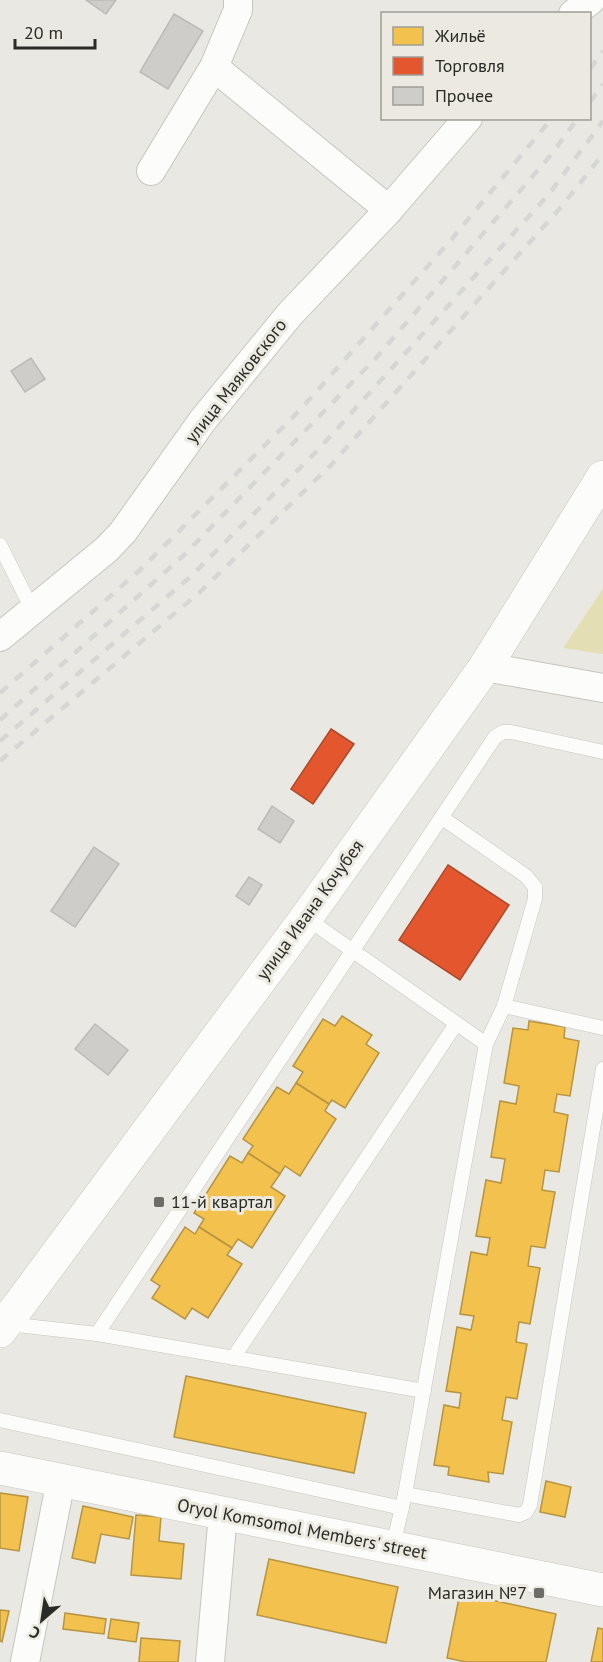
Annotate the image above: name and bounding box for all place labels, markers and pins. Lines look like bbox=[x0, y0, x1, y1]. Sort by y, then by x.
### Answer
place label: 11-й квартал bbox=[171, 1190, 273, 1213]
marker: 11-й квартал bbox=[152, 1195, 166, 1209]
place label: Магазин №7 bbox=[428, 1581, 527, 1604]
marker: Магазин №7 bbox=[532, 1586, 546, 1600]

